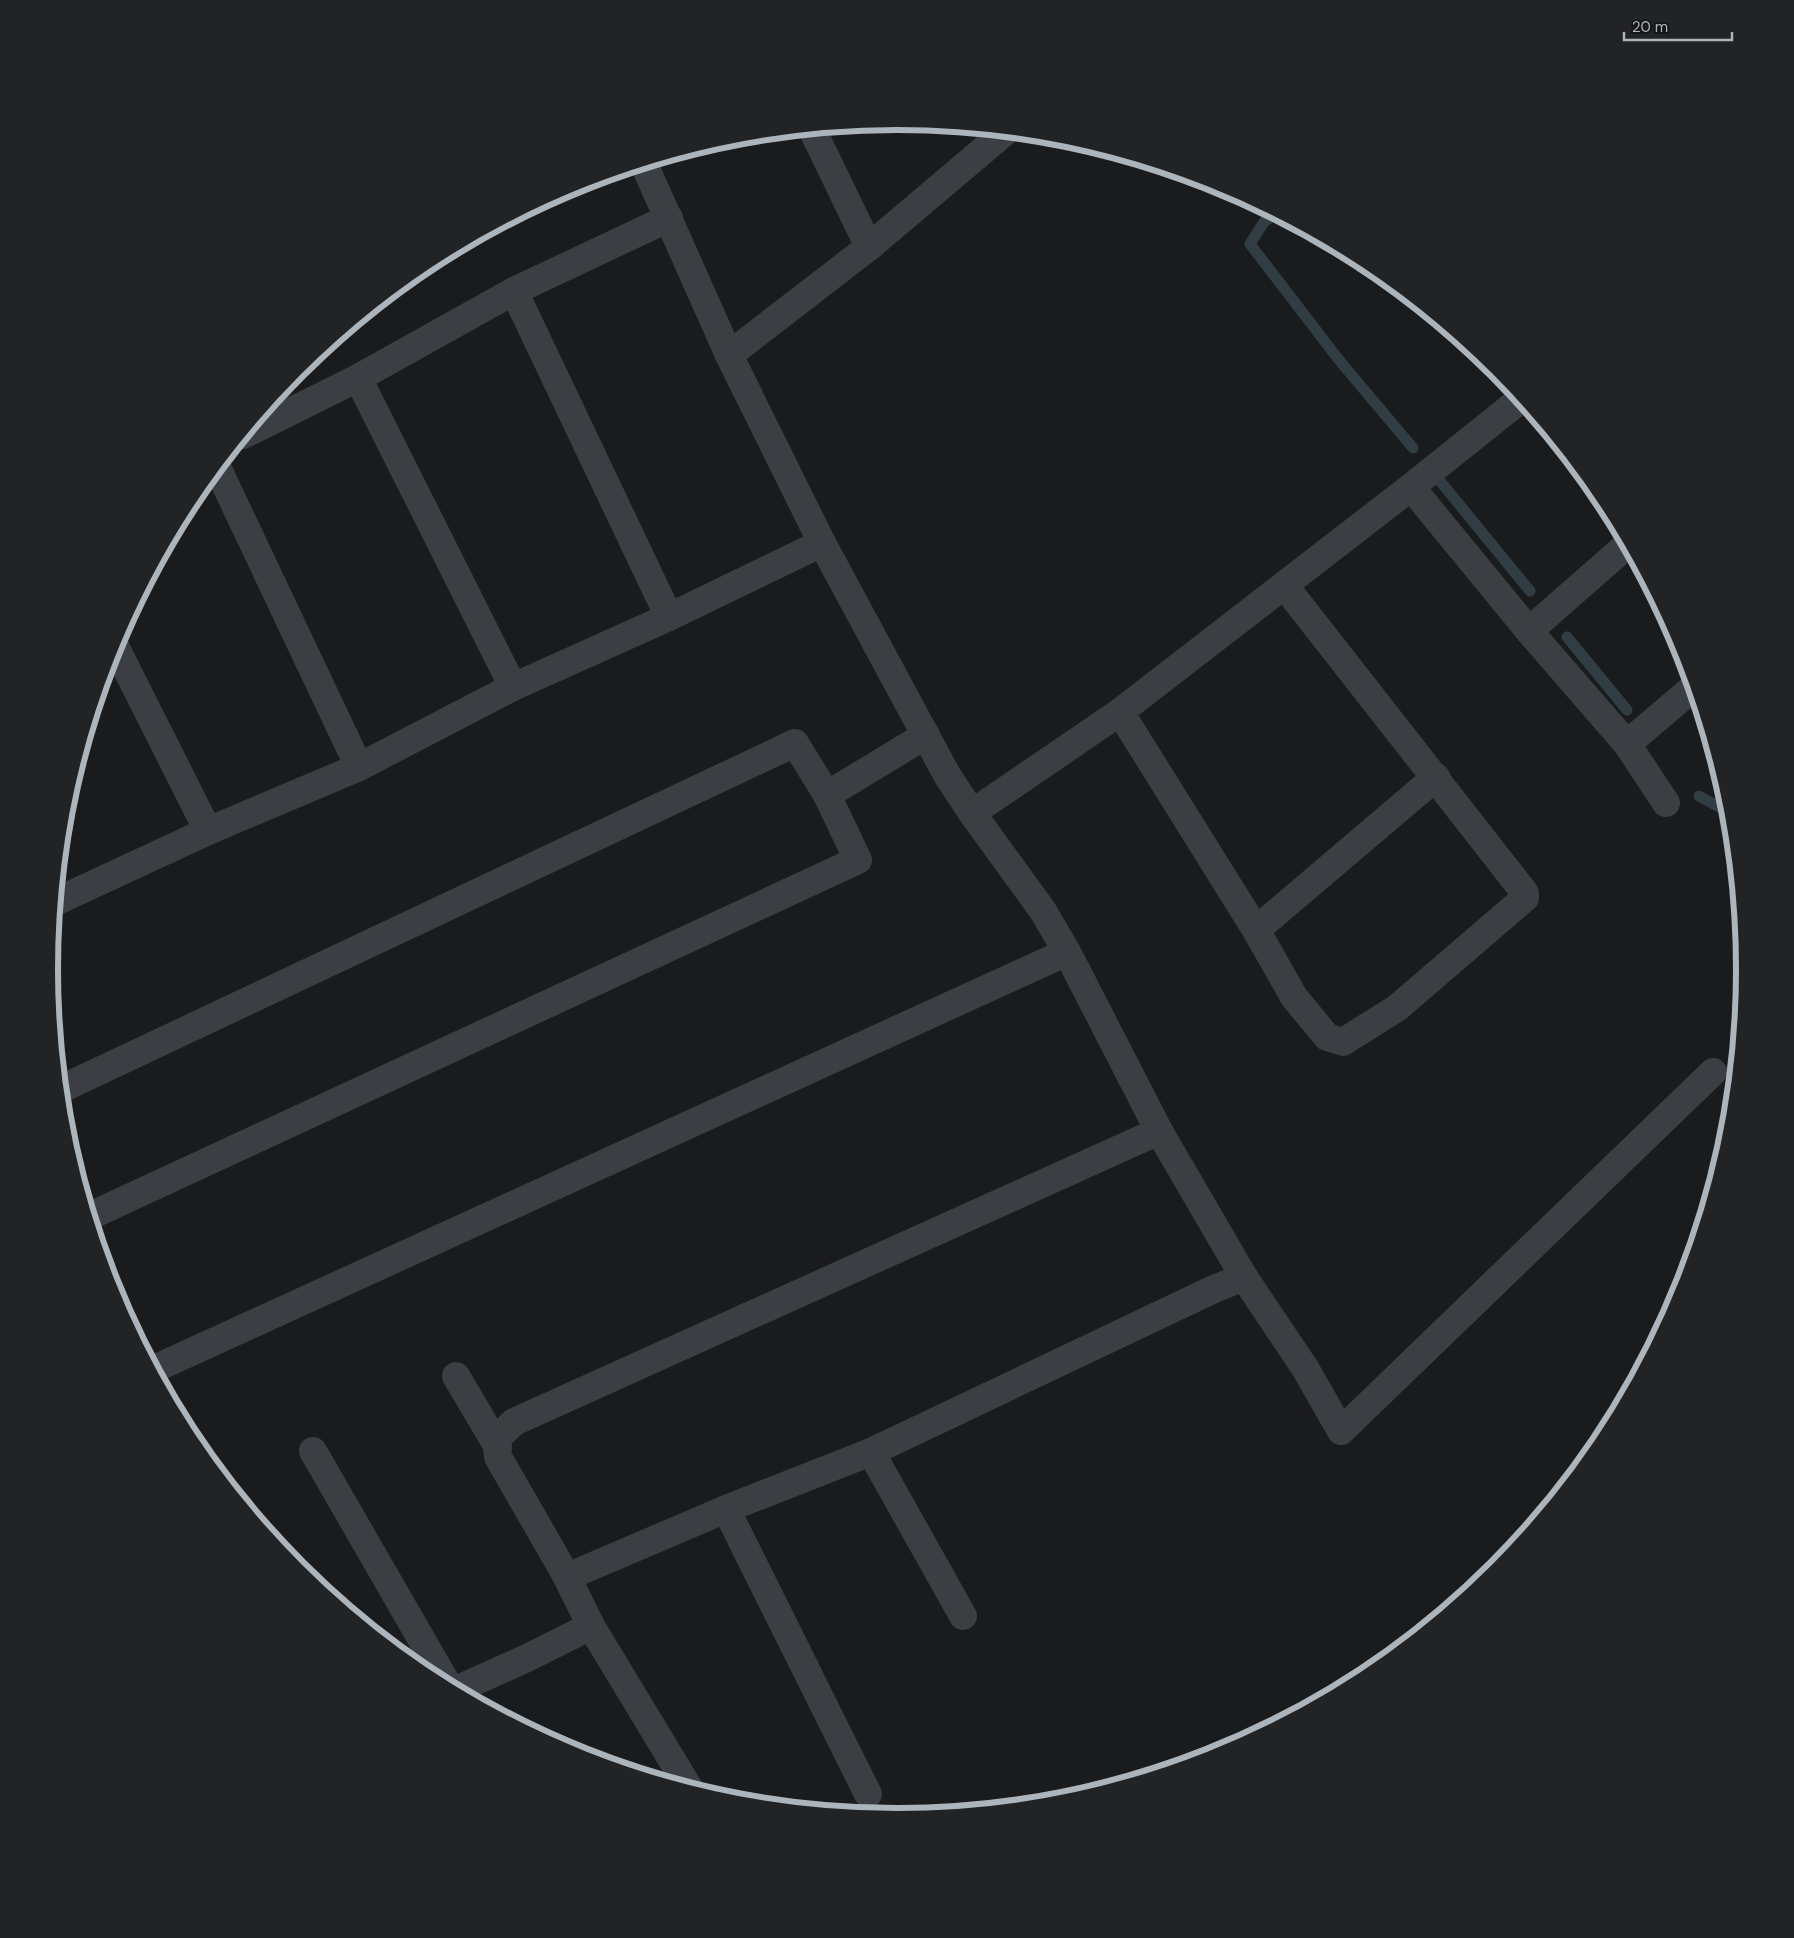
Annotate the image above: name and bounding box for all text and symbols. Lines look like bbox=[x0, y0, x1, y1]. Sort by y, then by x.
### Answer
scale bar bbox=[1624, 10, 1732, 42]
text: 20 m bbox=[1632, 17, 1668, 37]

